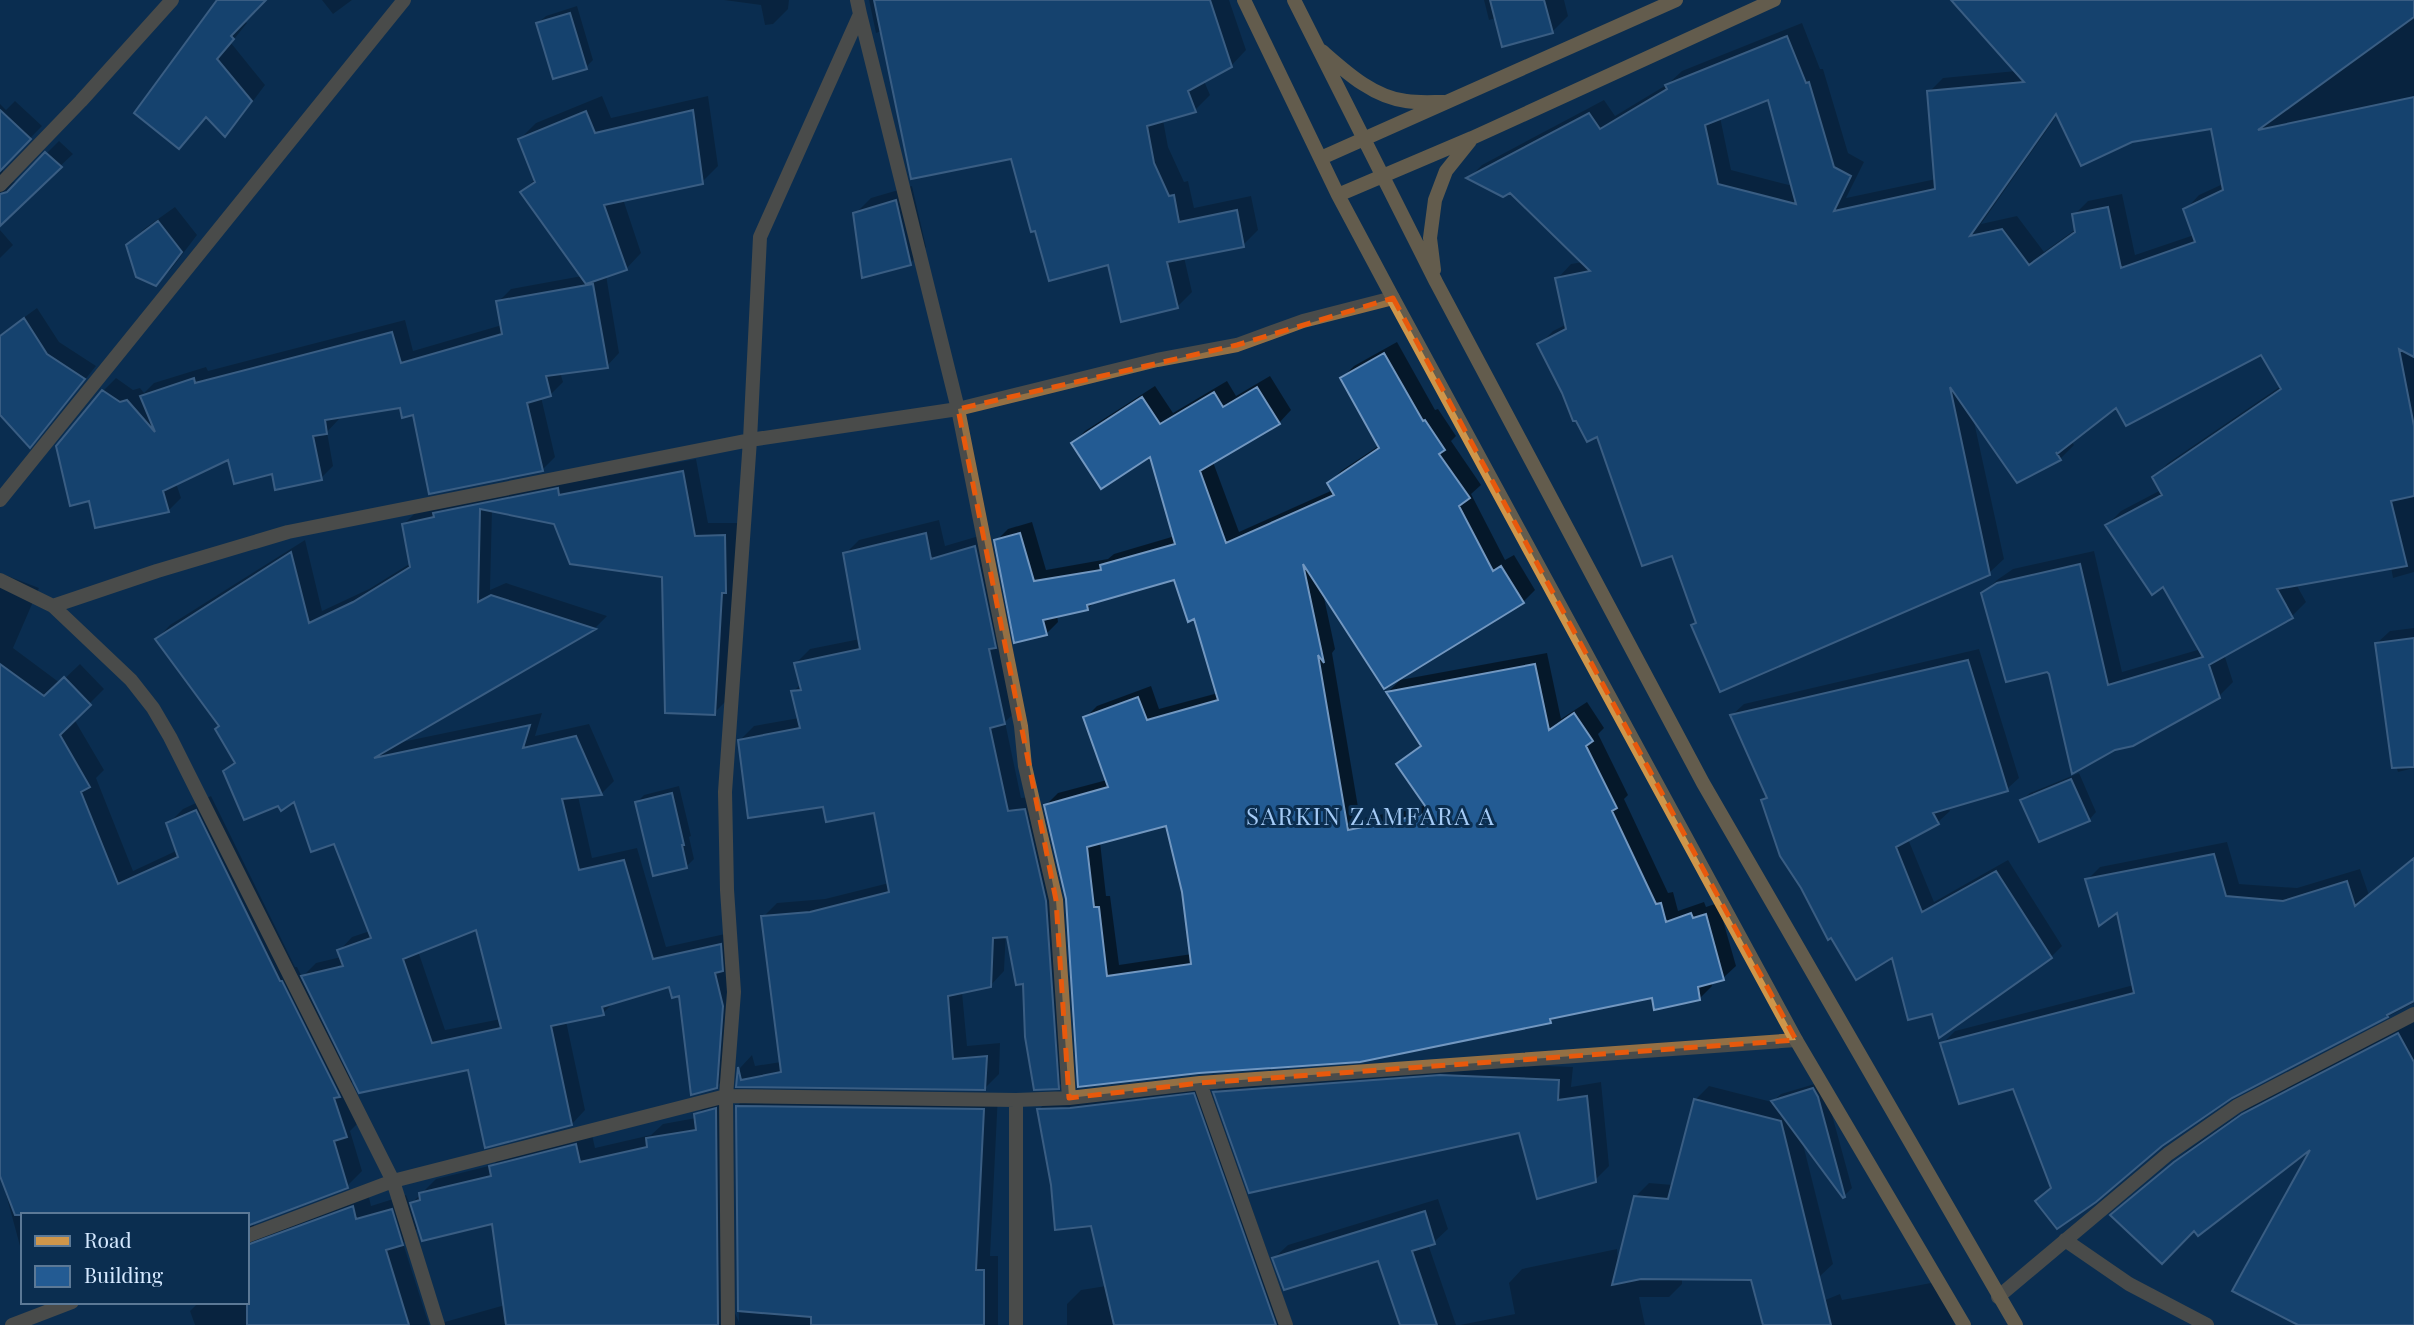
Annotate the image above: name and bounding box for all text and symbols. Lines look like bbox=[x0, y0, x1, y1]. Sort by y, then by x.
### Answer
district label: SARKIN ZAMFARA A bbox=[1246, 799, 1496, 831]
legend bbox=[21, 1213, 248, 1304]
text: Road bbox=[84, 1225, 132, 1253]
text: Building bbox=[84, 1260, 163, 1288]

